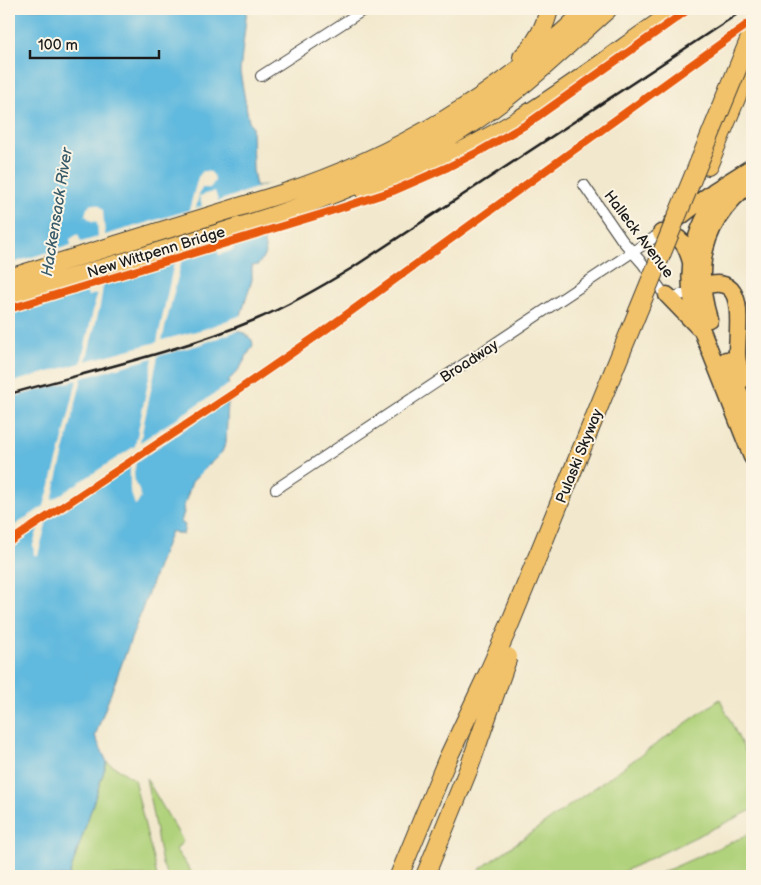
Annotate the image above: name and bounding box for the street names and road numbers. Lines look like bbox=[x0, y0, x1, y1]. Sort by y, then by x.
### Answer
street label: Halleck Avenue bbox=[600, 187, 678, 282]
street label: New Wittpenn Bridge bbox=[85, 222, 228, 283]
street label: Broadway bbox=[437, 335, 502, 387]
street label: Pulaski Skyway bbox=[552, 406, 607, 506]

